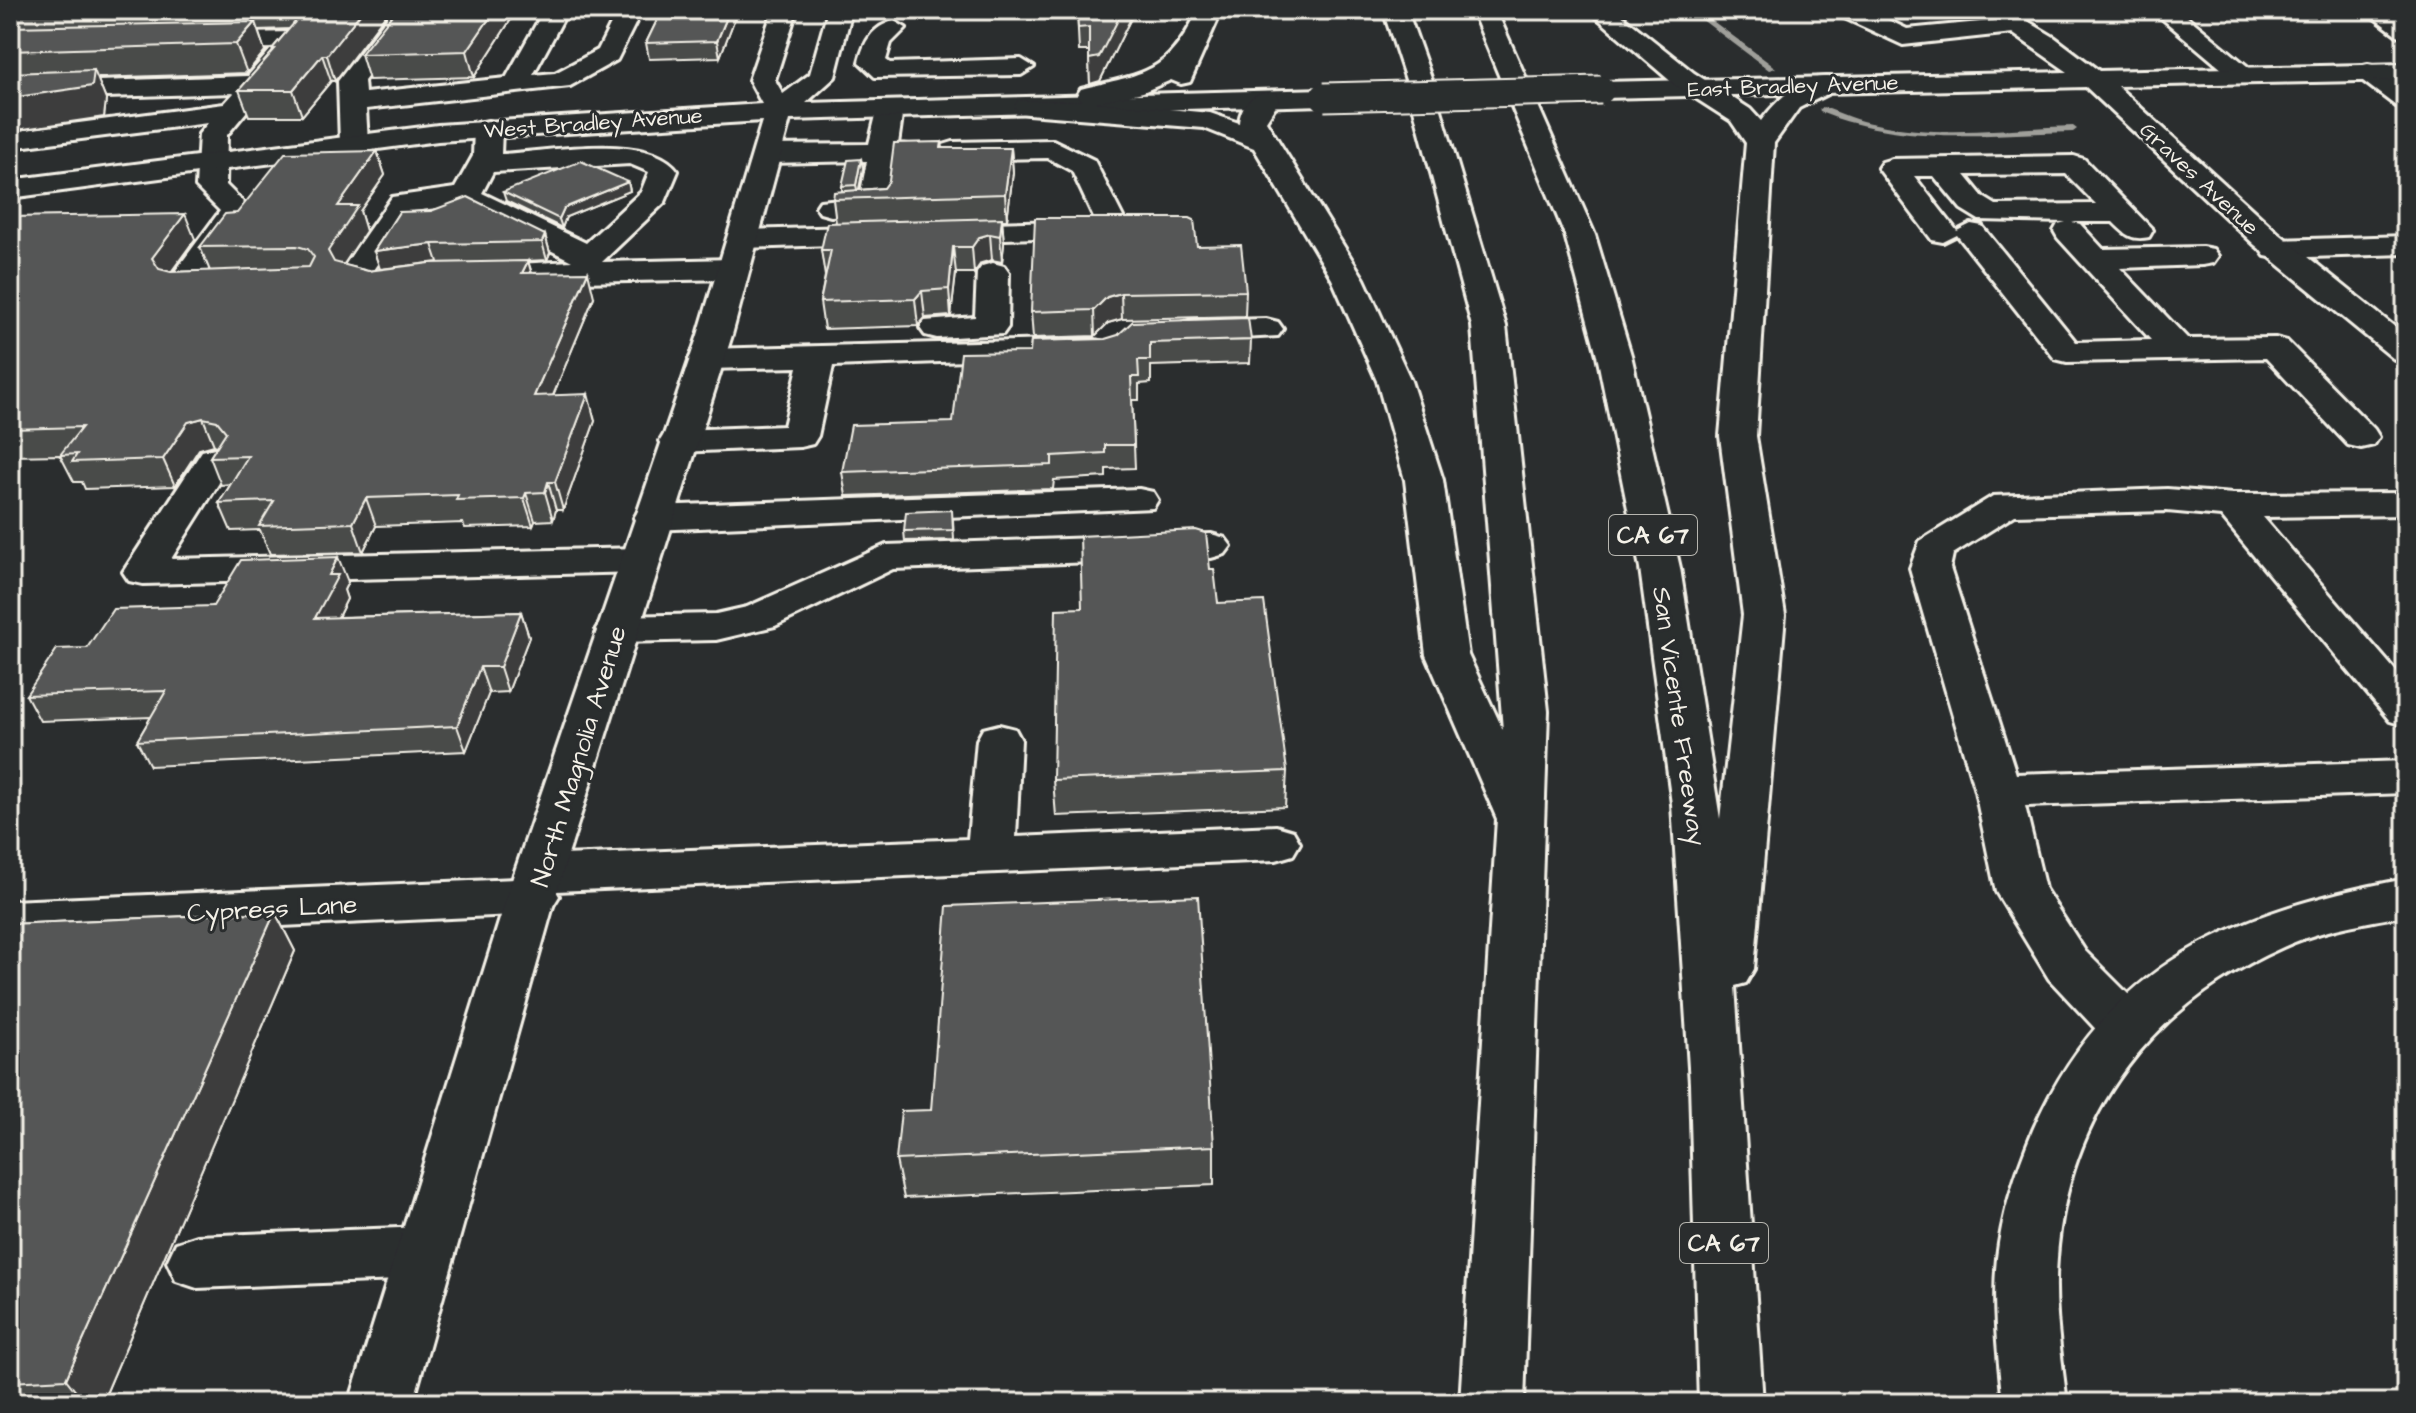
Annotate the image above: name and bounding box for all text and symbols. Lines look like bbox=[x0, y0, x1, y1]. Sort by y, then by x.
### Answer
street label: East Bradley Avenue bbox=[1687, 67, 1899, 107]
street label: West Bradley Avenue bbox=[483, 100, 704, 148]
street label: Graves Avenue bbox=[2132, 116, 2266, 243]
road number: CA 67 bbox=[1609, 515, 1697, 555]
street label: San Vicente Freeway bbox=[1641, 584, 1715, 848]
street label: North Magnolia Avenue bbox=[522, 621, 638, 892]
street label: Cypress Lane bbox=[186, 887, 358, 933]
road number: CA 67 bbox=[1680, 1223, 1768, 1263]

